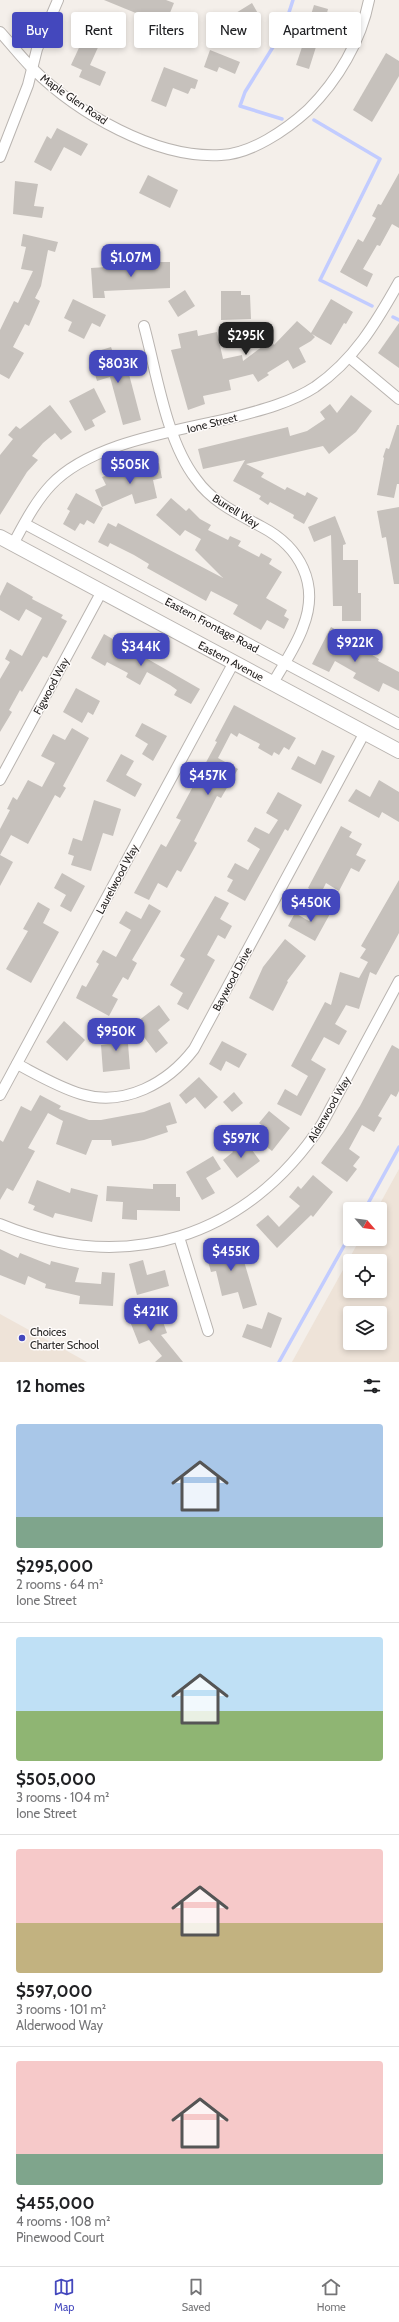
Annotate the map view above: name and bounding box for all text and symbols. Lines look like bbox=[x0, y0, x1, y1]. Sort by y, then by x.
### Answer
chip: Buy bbox=[12, 12, 63, 48]
chip: Rent bbox=[71, 12, 126, 48]
chip: Filters bbox=[134, 12, 198, 48]
chip: New bbox=[206, 12, 261, 48]
chip: Apartment bbox=[269, 12, 361, 48]
street label: Maple Glen Road bbox=[38, 71, 110, 127]
pin: $1.07M bbox=[98, 244, 164, 278]
text: $1.07M bbox=[110, 249, 152, 265]
pin: $295K bbox=[218, 322, 274, 356]
text: $295K bbox=[228, 327, 264, 343]
pin: $803K bbox=[90, 350, 146, 384]
text: $803K bbox=[98, 355, 138, 371]
street label: Ione Street bbox=[185, 410, 239, 436]
pin: $505K bbox=[102, 451, 158, 485]
text: $505K bbox=[111, 456, 149, 472]
street label: Burrell Way bbox=[210, 491, 263, 531]
street label: Eastern Frontage Road bbox=[163, 594, 261, 656]
pin: $922K bbox=[327, 629, 383, 663]
pin: $344K bbox=[113, 633, 169, 667]
text: $922K bbox=[337, 634, 373, 650]
text: $344K bbox=[122, 638, 160, 654]
street label: Eastern Avenue bbox=[196, 638, 266, 684]
street label: Figwood Way bbox=[30, 655, 72, 717]
pin: $457K bbox=[180, 762, 236, 796]
text: $457K bbox=[189, 767, 227, 783]
street label: Laurelwood Way bbox=[93, 841, 142, 916]
pin: $450K bbox=[283, 889, 339, 923]
text: $450K bbox=[291, 894, 331, 910]
street label: Baywood Drive bbox=[209, 944, 255, 1013]
pin: $950K bbox=[88, 1018, 144, 1052]
text: $950K bbox=[96, 1023, 136, 1039]
street label: Alderwood Way bbox=[305, 1073, 354, 1144]
pin: $597K bbox=[213, 1125, 269, 1159]
text: $597K bbox=[223, 1130, 259, 1146]
north arrow bbox=[343, 1202, 387, 1246]
map controls bbox=[343, 1202, 387, 1350]
pin: $455K bbox=[203, 1238, 259, 1272]
text: $455K bbox=[212, 1243, 250, 1259]
button: locate bbox=[343, 1254, 387, 1298]
pin: $421K bbox=[123, 1298, 179, 1332]
text: $421K bbox=[133, 1303, 169, 1319]
button: layers bbox=[343, 1306, 387, 1350]
place label: Choices Charter School bbox=[30, 1325, 99, 1352]
marker: Choices Charter School bbox=[17, 1333, 27, 1343]
icon: filters bbox=[361, 1375, 383, 1397]
text: 12 homes bbox=[16, 1376, 85, 1396]
icon: home bbox=[164, 1450, 236, 1522]
text: $295,000 bbox=[16, 1556, 93, 1576]
text: 2 rooms · 64 m² bbox=[16, 1576, 103, 1592]
text: Ione Street bbox=[16, 1592, 77, 1608]
icon: home bbox=[164, 1663, 236, 1735]
text: $505,000 bbox=[16, 1769, 96, 1789]
text: 3 rooms · 104 m² bbox=[16, 1789, 109, 1805]
text: Ione Street bbox=[16, 1805, 77, 1821]
icon: home bbox=[164, 1875, 236, 1947]
text: $597,000 bbox=[16, 1981, 92, 2001]
text: 3 rooms · 101 m² bbox=[16, 2001, 106, 2017]
text: Alderwood Way bbox=[16, 2017, 103, 2033]
icon: home bbox=[164, 2087, 236, 2159]
text: $455,000 bbox=[16, 2193, 94, 2213]
text: 4 rooms · 108 m² bbox=[16, 2213, 110, 2229]
text: Pinewood Court bbox=[16, 2229, 104, 2245]
tab: Map bbox=[53, 2276, 75, 2314]
tab: Saved bbox=[182, 2276, 210, 2314]
tab: Home bbox=[317, 2276, 346, 2314]

